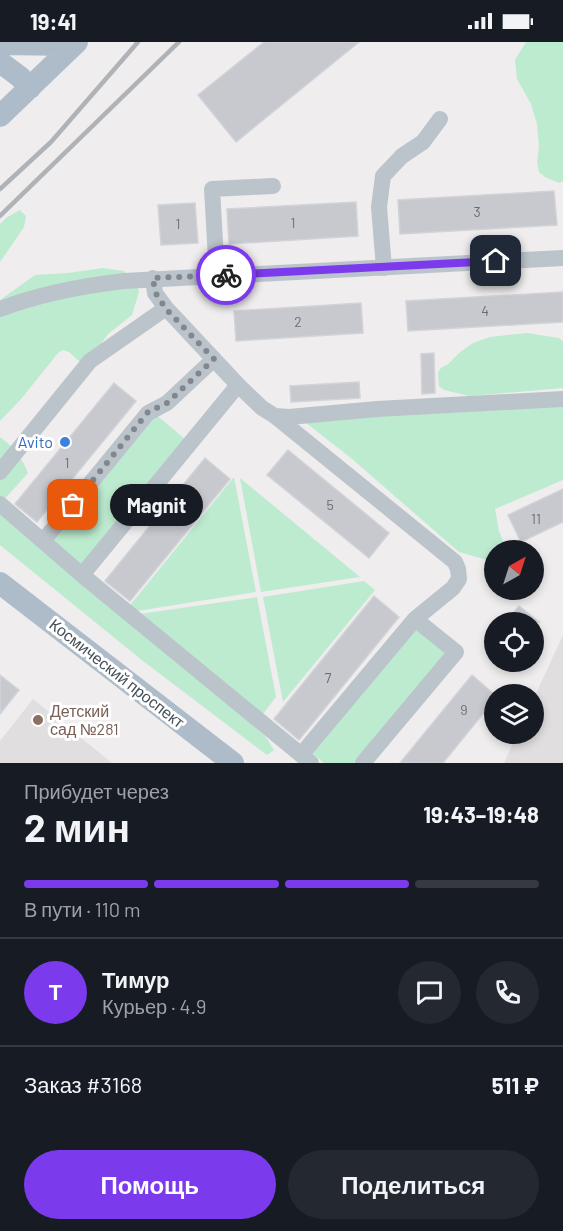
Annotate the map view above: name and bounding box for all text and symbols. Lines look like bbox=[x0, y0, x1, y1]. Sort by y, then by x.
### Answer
text: 19:41 bbox=[30, 8, 76, 34]
house number: 3 bbox=[473, 203, 481, 220]
house number: 1 bbox=[291, 214, 295, 231]
house number: 1 bbox=[176, 215, 180, 232]
pin bbox=[470, 235, 521, 286]
icon: home bbox=[479, 244, 512, 277]
courier bbox=[196, 245, 256, 305]
icon: bike bbox=[210, 259, 243, 292]
house number: 4 bbox=[481, 302, 489, 319]
house number: 2 bbox=[294, 313, 302, 330]
place label: Avito bbox=[18, 432, 53, 451]
marker: Avito bbox=[58, 435, 72, 449]
house number: 1 bbox=[65, 454, 69, 471]
pin bbox=[47, 479, 98, 530]
callout: Magnit bbox=[109, 484, 202, 526]
icon: bag bbox=[56, 488, 89, 521]
text: Magnit bbox=[127, 493, 186, 517]
house number: 5 bbox=[326, 496, 334, 513]
house number: 11 bbox=[531, 510, 541, 527]
north arrow bbox=[484, 540, 544, 600]
map controls bbox=[484, 540, 544, 744]
button: locate bbox=[484, 612, 544, 672]
street label: Космический проспект bbox=[46, 614, 189, 732]
house number: 7 bbox=[325, 669, 332, 686]
button: layers bbox=[484, 684, 544, 744]
place label: Детский сад №281 bbox=[50, 701, 119, 738]
house number: 9 bbox=[460, 701, 468, 718]
marker: Детский сад №281 bbox=[31, 713, 45, 727]
text: Прибудет через bbox=[24, 779, 169, 803]
text: 19:43–19:48 bbox=[423, 801, 539, 827]
text: 2 мин bbox=[24, 803, 130, 850]
text: В пути · 110 m bbox=[24, 897, 141, 921]
button: chat bbox=[398, 961, 461, 1024]
button: phone bbox=[476, 961, 539, 1024]
text: Тимур bbox=[102, 966, 170, 992]
text: Т bbox=[49, 978, 62, 1004]
text: Курьер · 4.9 bbox=[102, 994, 206, 1018]
text: Заказ #3168 bbox=[24, 1071, 142, 1097]
text: 511 ₽ bbox=[492, 1072, 539, 1098]
button: Помощь bbox=[24, 1150, 276, 1219]
button: Поделиться bbox=[288, 1150, 539, 1219]

